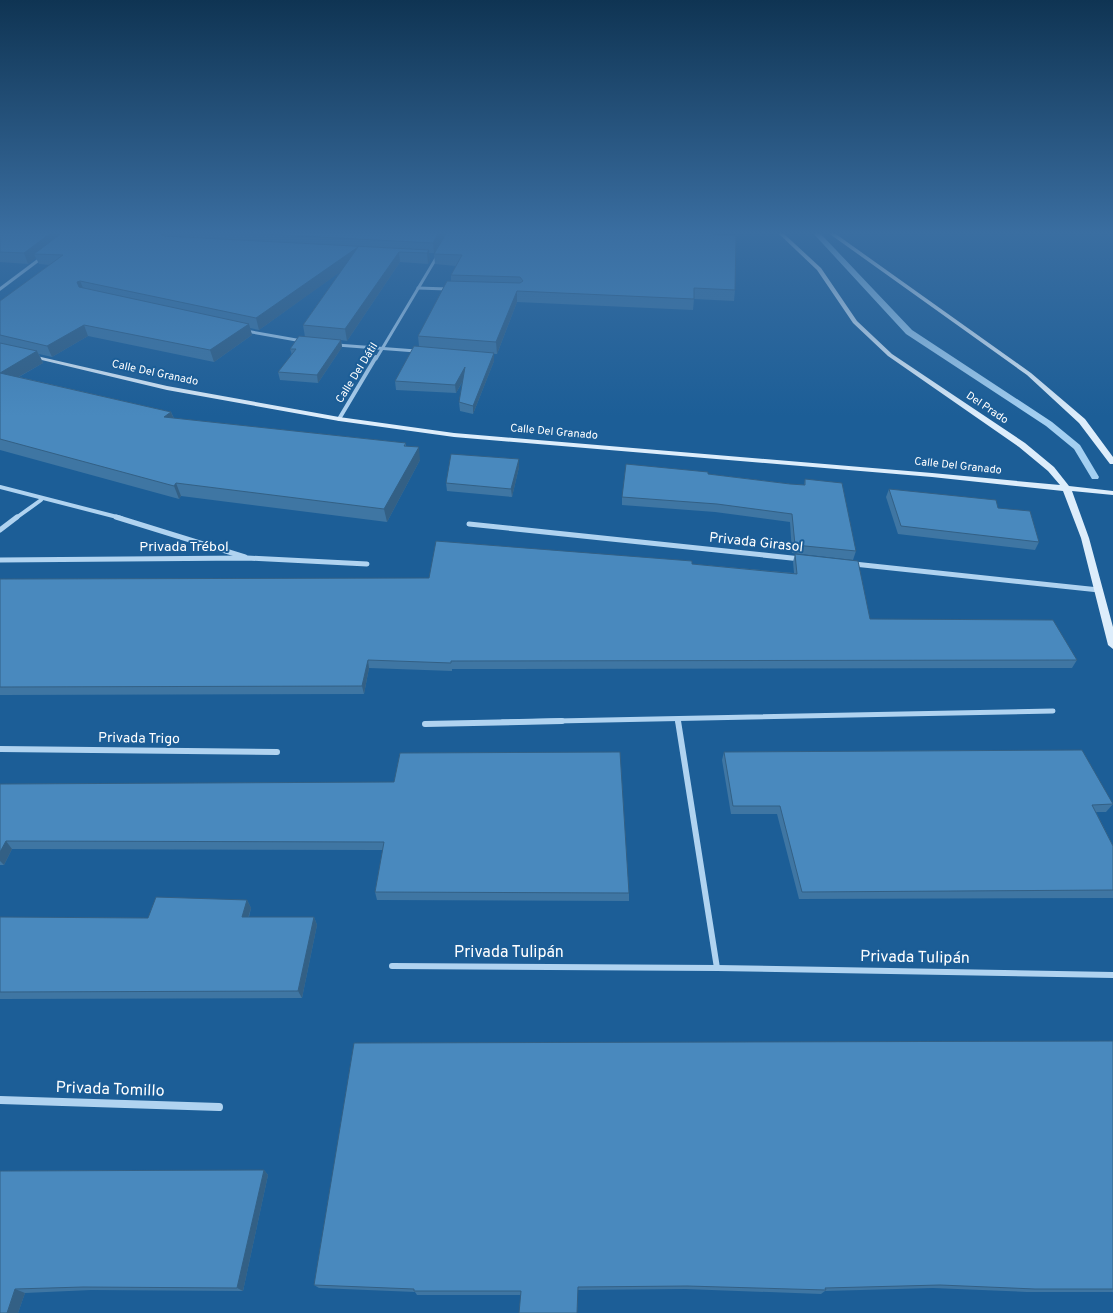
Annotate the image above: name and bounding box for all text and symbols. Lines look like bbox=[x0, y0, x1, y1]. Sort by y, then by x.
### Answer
street label: Calle Del Dátil bbox=[333, 340, 381, 406]
street label: Calle Del Granado bbox=[110, 357, 200, 389]
street label: Del Prado bbox=[963, 389, 1011, 427]
street label: Calle Del Granado bbox=[510, 421, 598, 443]
street label: Calle Del Granado bbox=[913, 454, 1003, 478]
street label: Privada Girasol bbox=[708, 530, 804, 556]
street label: Privada Trébol bbox=[139, 539, 229, 556]
street label: Privada Trigo bbox=[98, 730, 180, 748]
street label: Privada Tulipán bbox=[454, 943, 564, 963]
street label: Privada Tulipán bbox=[860, 947, 970, 969]
street label: Privada Tomillo bbox=[55, 1078, 165, 1102]

